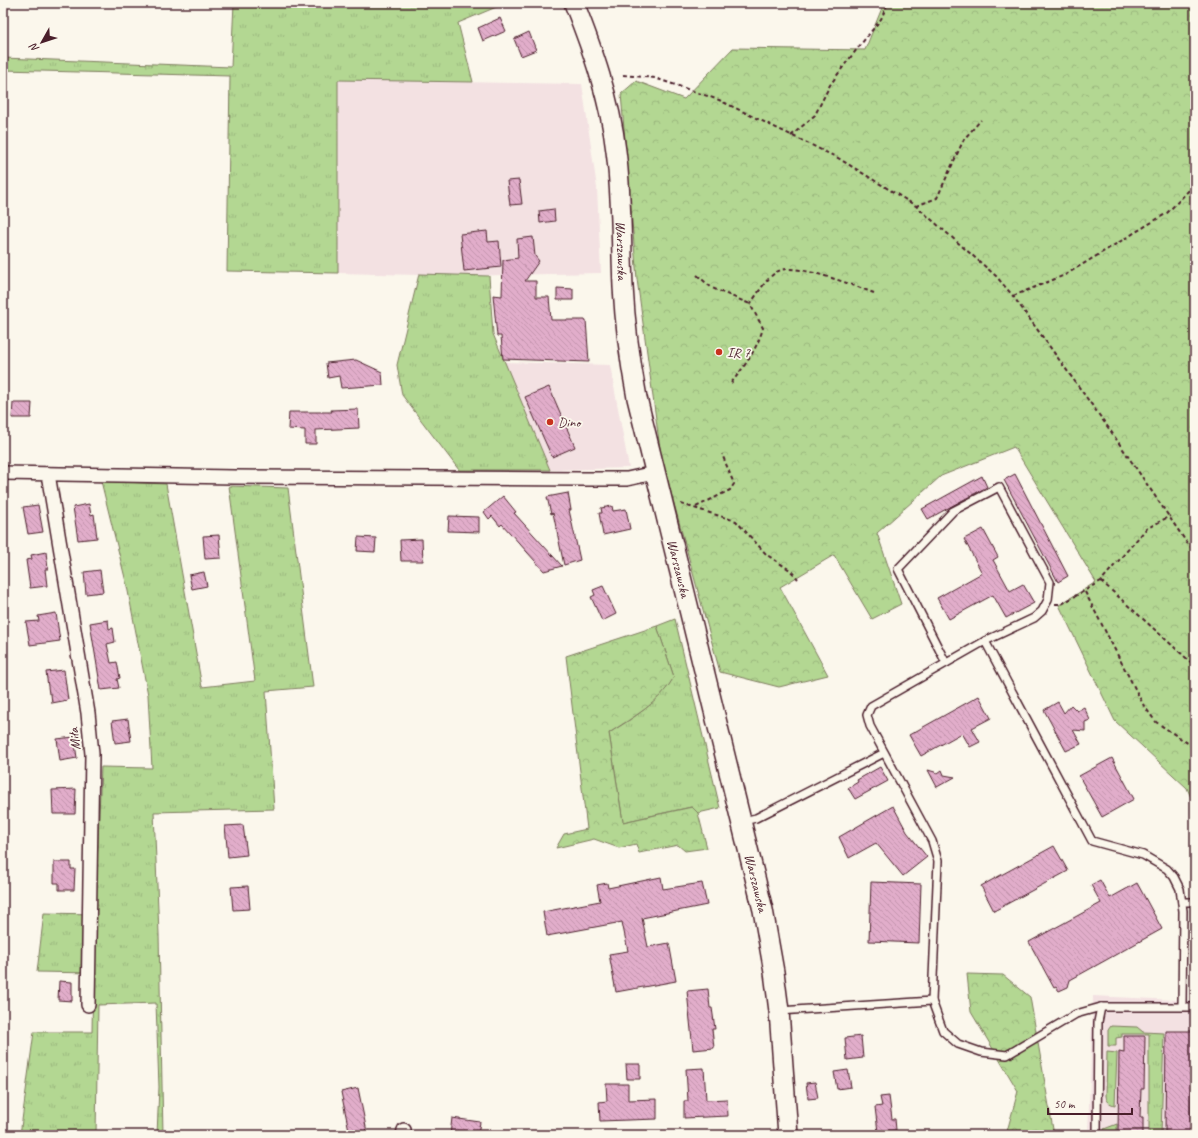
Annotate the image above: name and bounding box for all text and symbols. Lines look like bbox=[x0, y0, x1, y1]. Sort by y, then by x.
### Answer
north arrow bbox=[22, 22, 62, 62]
text: N bbox=[25, 40, 42, 55]
street label: Warszawska bbox=[612, 221, 631, 282]
place label: IR 7 bbox=[727, 344, 751, 361]
marker: IR 7 bbox=[714, 347, 724, 357]
place label: Dino bbox=[558, 414, 582, 431]
marker: Dino bbox=[545, 417, 555, 427]
street label: Warszawska bbox=[663, 538, 694, 600]
street label: Miła bbox=[65, 726, 84, 751]
street label: Warszawska bbox=[741, 852, 771, 915]
scale bar bbox=[1048, 1090, 1132, 1116]
text: 50 m bbox=[1054, 1096, 1076, 1112]

